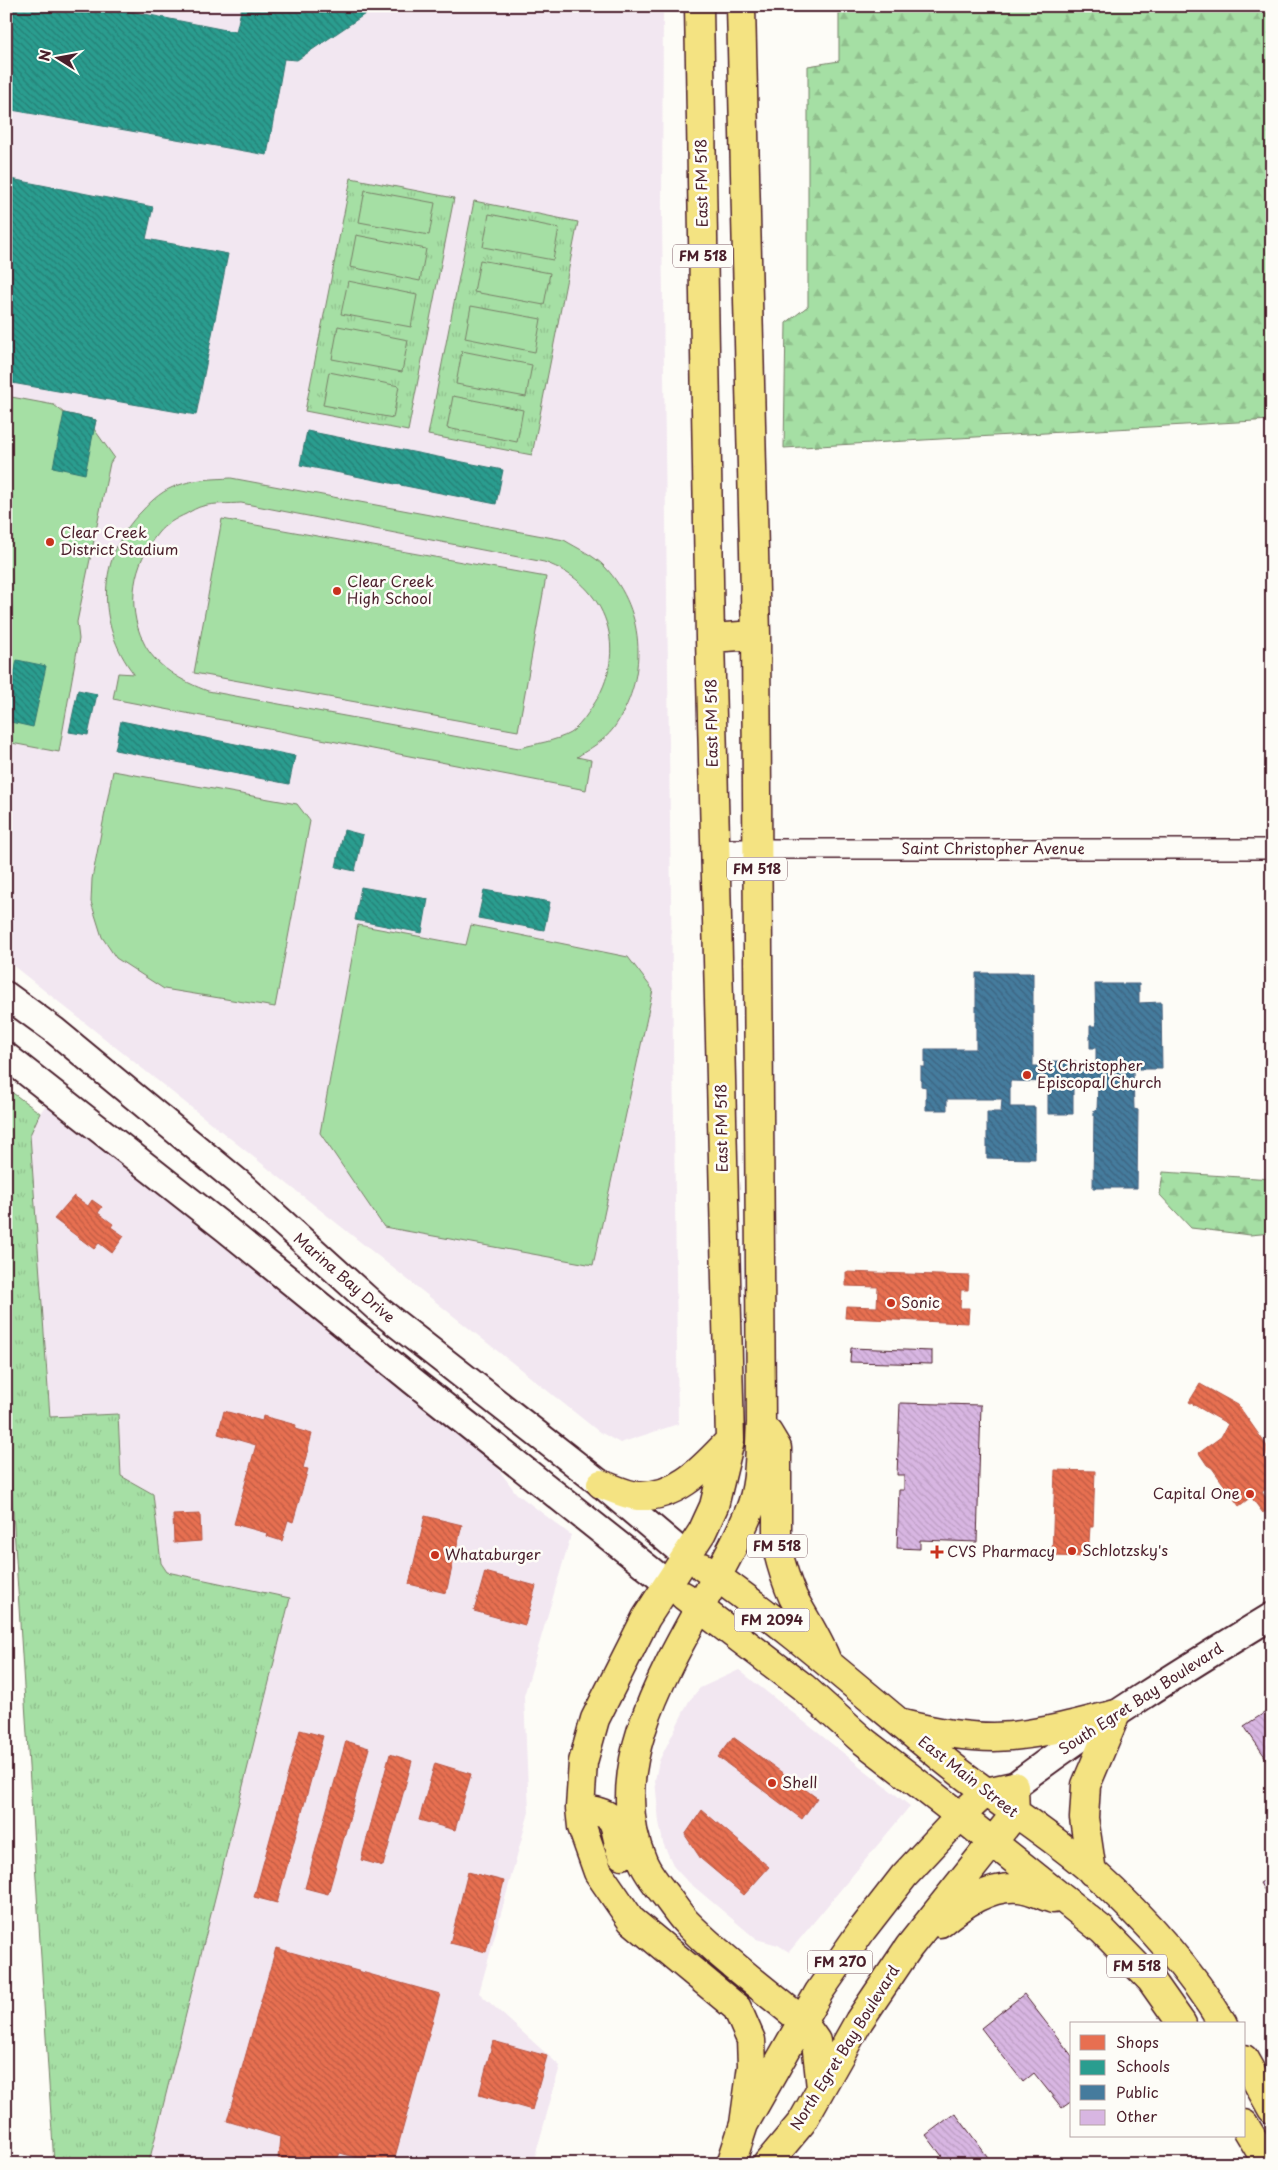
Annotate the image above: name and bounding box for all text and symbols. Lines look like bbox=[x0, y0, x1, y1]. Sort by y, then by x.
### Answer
north arrow bbox=[32, 32, 82, 82]
text: N bbox=[33, 48, 56, 63]
street label: East FM 518 bbox=[688, 138, 713, 228]
road number: FM 518 bbox=[673, 245, 733, 268]
place label: Clear Creek District Stadium bbox=[60, 520, 179, 560]
marker: Clear Creek District Stadium bbox=[44, 536, 56, 548]
place label: Clear Creek High School bbox=[347, 569, 434, 609]
marker: Clear Creek High School bbox=[331, 585, 343, 597]
street label: East FM 518 bbox=[698, 678, 723, 768]
street label: Saint Christopher Avenue bbox=[901, 836, 1085, 859]
road number: FM 518 bbox=[727, 858, 787, 881]
place label: St Christopher Episcopal Church bbox=[1037, 1053, 1162, 1093]
marker: St Christopher Episcopal Church bbox=[1021, 1069, 1033, 1081]
street label: East FM 518 bbox=[708, 1083, 733, 1173]
street label: Marina Bay Drive bbox=[289, 1226, 401, 1327]
place label: Sonic bbox=[901, 1290, 940, 1313]
marker: Sonic bbox=[885, 1297, 897, 1309]
place label: Capital One bbox=[1153, 1481, 1240, 1504]
marker: Capital One bbox=[1244, 1488, 1256, 1500]
road number: FM 518 bbox=[747, 1534, 807, 1558]
place label: Schlotzsky's bbox=[1082, 1538, 1168, 1561]
place label: CVS Pharmacy bbox=[947, 1539, 1055, 1562]
place label: Whataburger bbox=[445, 1542, 541, 1565]
marker: Schlotzsky's bbox=[1066, 1545, 1078, 1557]
marker: CVS Pharmacy bbox=[931, 1546, 943, 1558]
marker: Whataburger bbox=[429, 1549, 441, 1561]
road number: FM 2094 bbox=[734, 1608, 810, 1632]
street label: South Egret Bay Boulevard bbox=[1053, 1636, 1227, 1760]
street label: East Main Street bbox=[914, 1729, 1024, 1822]
place label: Shell bbox=[782, 1770, 817, 1793]
marker: Shell bbox=[766, 1777, 778, 1789]
road number: FM 270 bbox=[808, 1950, 872, 1974]
road number: FM 518 bbox=[1107, 1954, 1167, 1978]
street label: North Egret Bay Boulevard bbox=[783, 1960, 904, 2134]
legend bbox=[1070, 2022, 1246, 2138]
text: Shops bbox=[1116, 2030, 1159, 2053]
text: Schools bbox=[1116, 2054, 1170, 2077]
text: Public bbox=[1116, 2080, 1159, 2103]
text: Other bbox=[1116, 2104, 1157, 2127]

